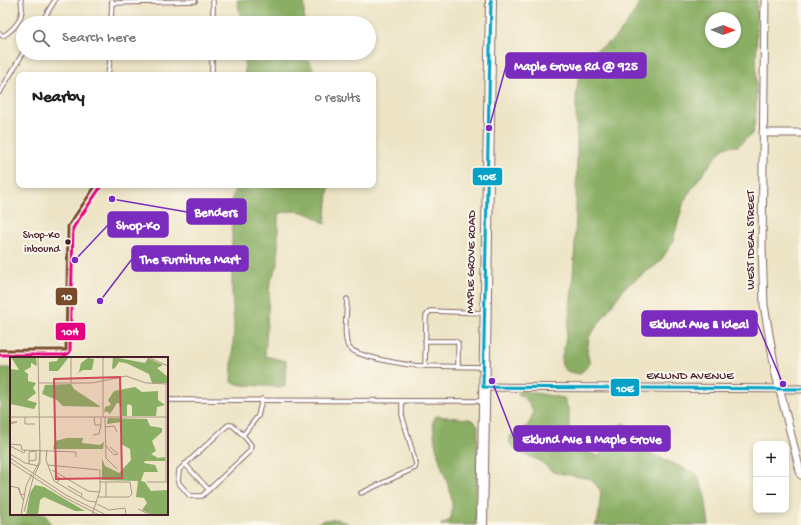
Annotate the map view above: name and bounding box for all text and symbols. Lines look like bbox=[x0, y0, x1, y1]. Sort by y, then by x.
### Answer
north arrow bbox=[705, 12, 741, 48]
search box bbox=[16, 16, 376, 60]
icon: search bbox=[30, 27, 52, 49]
text: Search here bbox=[62, 29, 136, 47]
callout: Maple Grove Rd @ 925 bbox=[506, 53, 646, 78]
text: Maple Grove Rd @ 925 bbox=[514, 60, 638, 76]
text: Nearby bbox=[32, 88, 85, 108]
text: 0 results bbox=[314, 91, 360, 106]
line badge: 10E bbox=[472, 167, 503, 186]
text: 10E bbox=[477, 172, 497, 184]
street label: WEST IDEAL STREET bbox=[745, 189, 759, 290]
callout: Benders bbox=[187, 199, 246, 224]
text: Benders bbox=[193, 206, 239, 221]
street label: MAPLE GROVE ROAD bbox=[464, 210, 480, 314]
callout: Shop-Ko bbox=[108, 212, 168, 237]
text: Shop-Ko bbox=[116, 219, 160, 235]
place label: Shop-Ko inbound bbox=[23, 230, 62, 256]
marker: Shop-Ko inbound bbox=[63, 237, 73, 247]
callout: The Furniture Mart bbox=[132, 246, 248, 271]
text: The Furniture Mart bbox=[139, 253, 242, 268]
line badge: 10 bbox=[55, 287, 78, 306]
text: 10 bbox=[61, 292, 73, 304]
callout: Eklund Ave & Ideal bbox=[642, 311, 757, 336]
text: Eklund Ave & Ideal bbox=[649, 318, 749, 333]
line badge: 10H bbox=[55, 322, 86, 341]
text: 10H bbox=[61, 327, 79, 339]
inset map bbox=[10, 357, 168, 515]
street label: EKLUND AVENUE bbox=[646, 370, 734, 384]
line badge: 10E bbox=[610, 378, 640, 397]
text: 10E bbox=[615, 384, 635, 396]
callout: Eklund Ave & Maple Grove bbox=[514, 426, 670, 451]
text: Eklund Ave & Maple Grove bbox=[522, 433, 663, 449]
map controls bbox=[753, 441, 789, 513]
button: + bbox=[753, 441, 789, 477]
button: − bbox=[753, 477, 789, 513]

